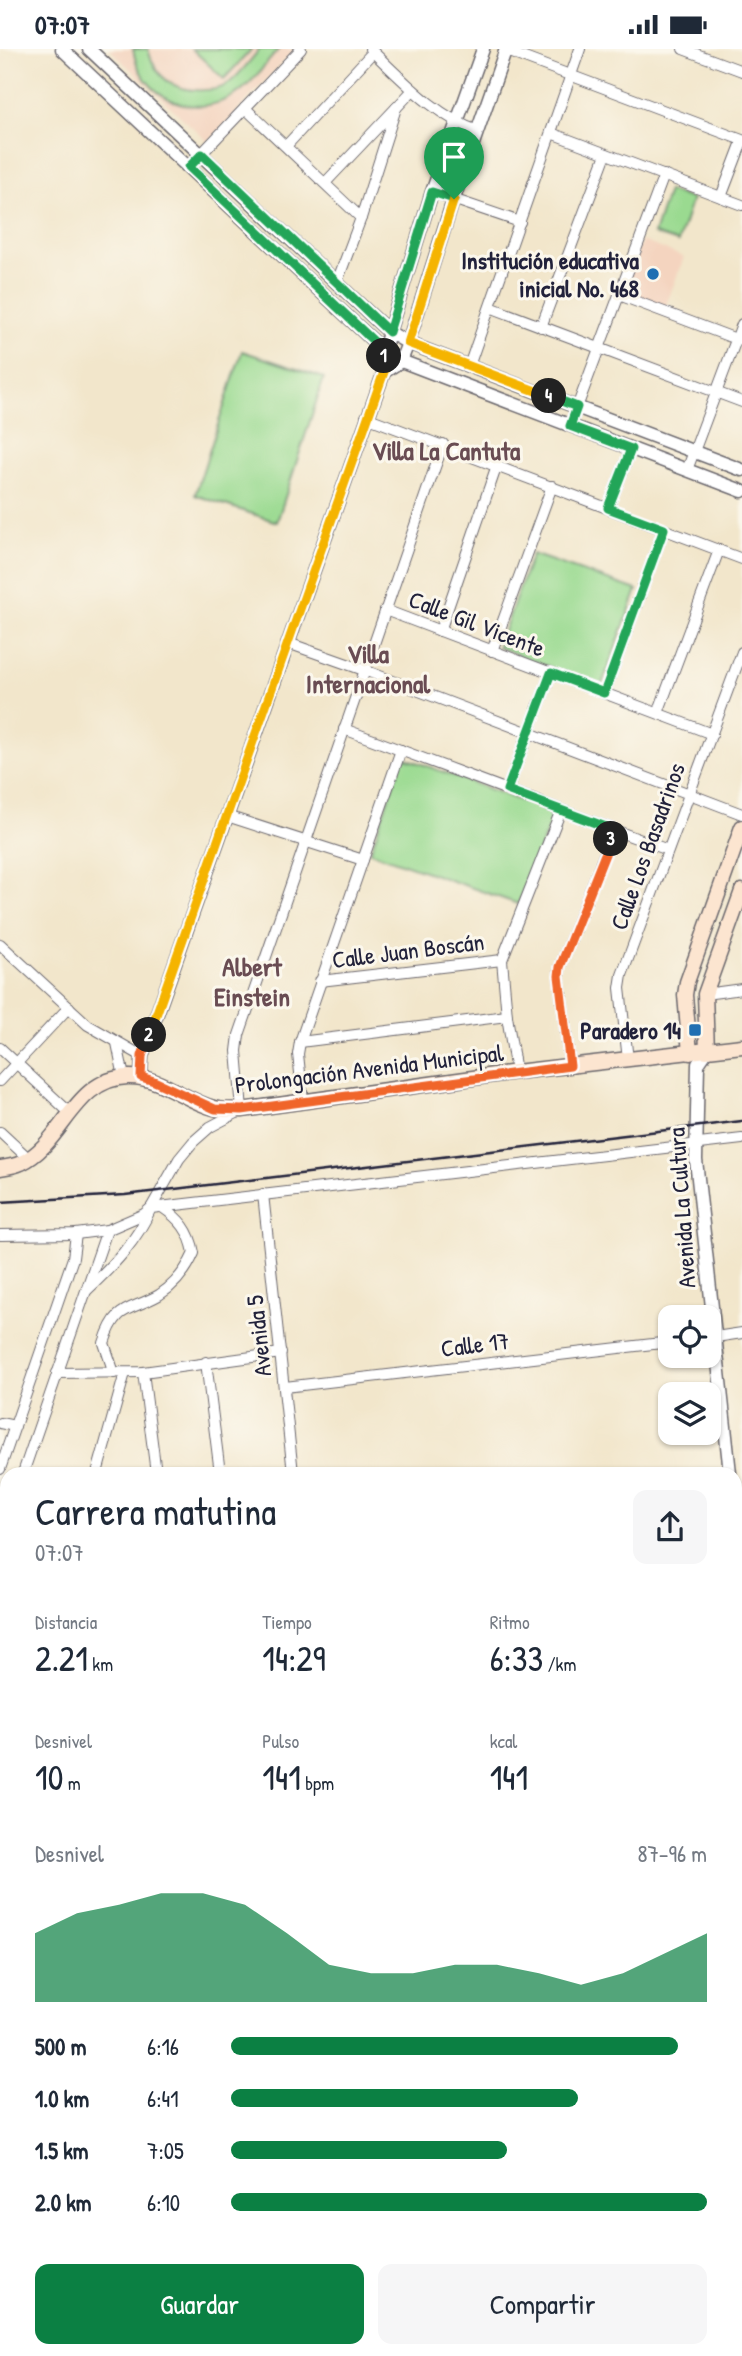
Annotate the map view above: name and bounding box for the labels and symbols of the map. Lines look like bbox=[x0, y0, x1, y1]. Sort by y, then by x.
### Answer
pin bbox=[424, 127, 484, 199]
place label: Institución educativa inicial No. 468 bbox=[461, 244, 640, 304]
marker: Institución educativa inicial No. 468 bbox=[645, 266, 661, 282]
pin: 1 bbox=[366, 339, 402, 373]
pin: 4 bbox=[532, 379, 566, 413]
district label: Villa La Cantuta bbox=[372, 433, 521, 468]
street label: Calle Gil Vicente bbox=[404, 582, 550, 664]
district label: Villa Internacional bbox=[306, 636, 431, 701]
street label: Calle Los Basadrinos bbox=[602, 758, 692, 934]
pin: 3 bbox=[594, 821, 628, 857]
street label: Calle Juan Boscán bbox=[330, 925, 486, 975]
district label: Albert Einstein bbox=[214, 949, 290, 1014]
place label: Paradero 14 bbox=[580, 1014, 681, 1046]
pin: 2 bbox=[132, 1017, 166, 1053]
marker: Paradero 14 bbox=[687, 1022, 703, 1038]
street label: Prolongación Avenida Municipal bbox=[233, 1036, 506, 1100]
street label: Avenida La Cultura bbox=[659, 1127, 703, 1289]
street label: Avenida 5 bbox=[238, 1294, 278, 1378]
street label: Calle 17 bbox=[439, 1324, 511, 1364]

